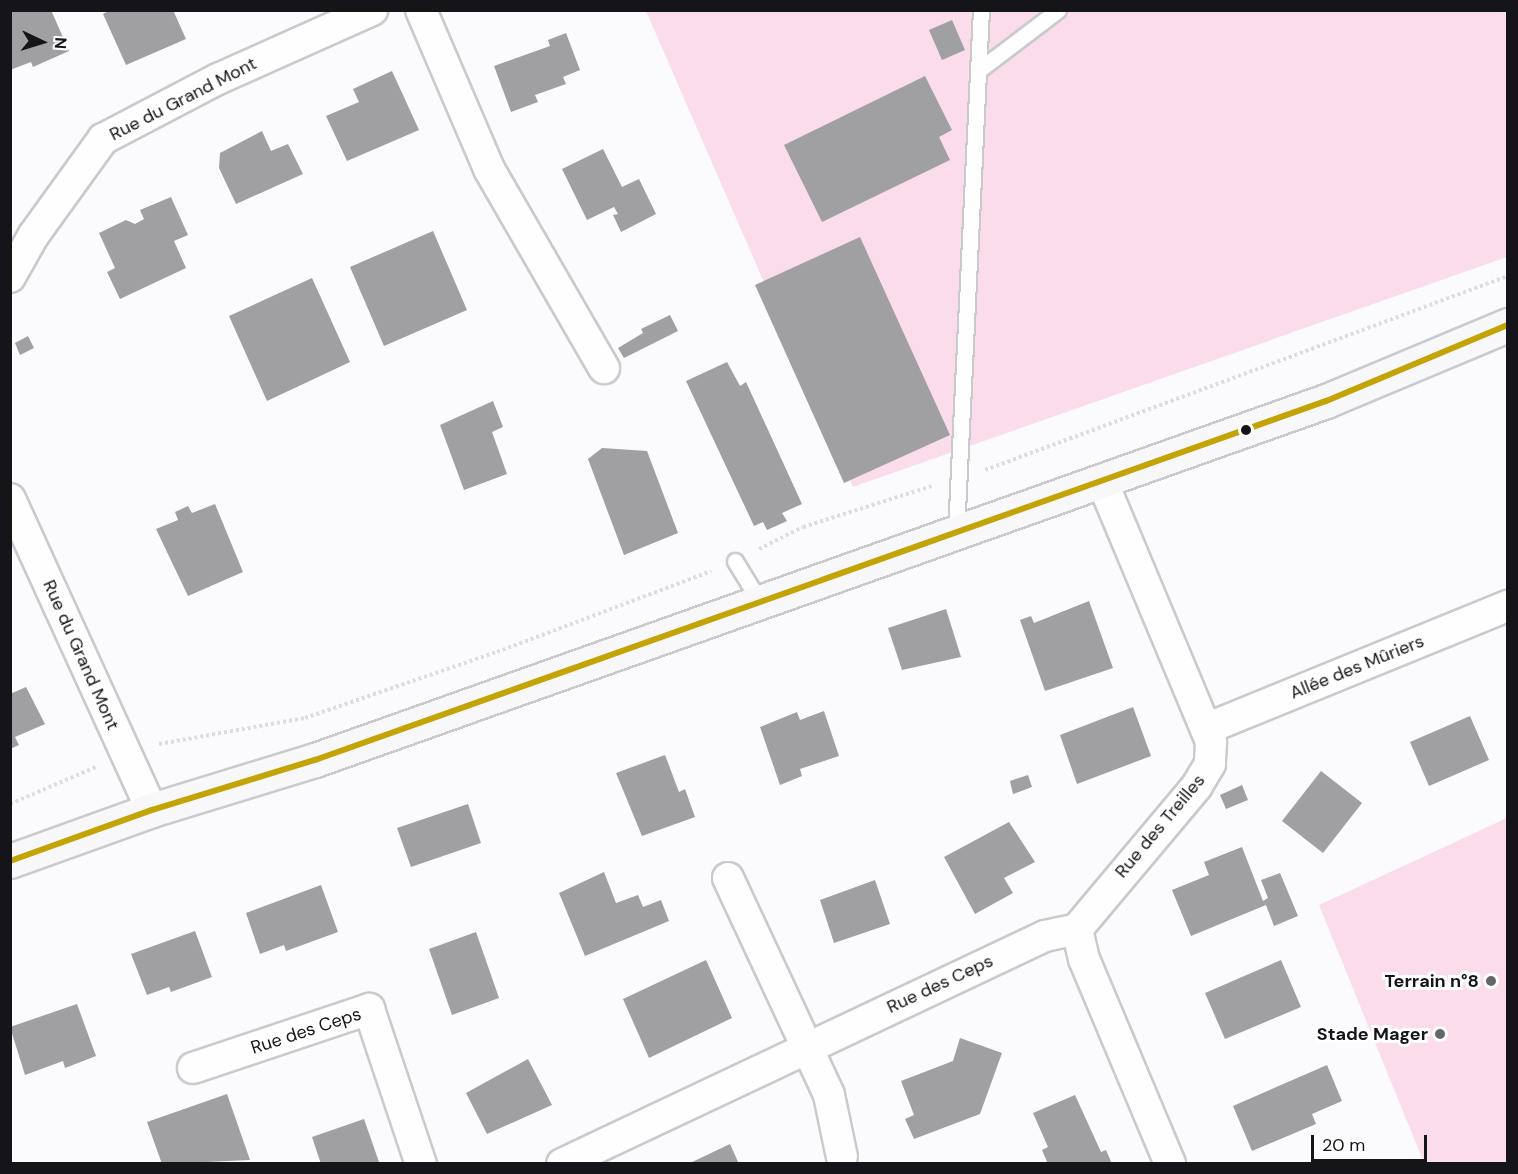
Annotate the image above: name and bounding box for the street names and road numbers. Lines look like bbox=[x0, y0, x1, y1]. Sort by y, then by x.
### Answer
street label: Rue du Grand Mont bbox=[106, 53, 260, 145]
street label: Rue du Grand Mont bbox=[38, 577, 124, 733]
street label: Allée des Mûriers bbox=[1287, 630, 1427, 704]
street label: Rue des Treilles bbox=[1110, 770, 1210, 882]
street label: Rue des Ceps bbox=[883, 950, 997, 1018]
street label: Rue des Ceps bbox=[248, 1003, 364, 1059]

